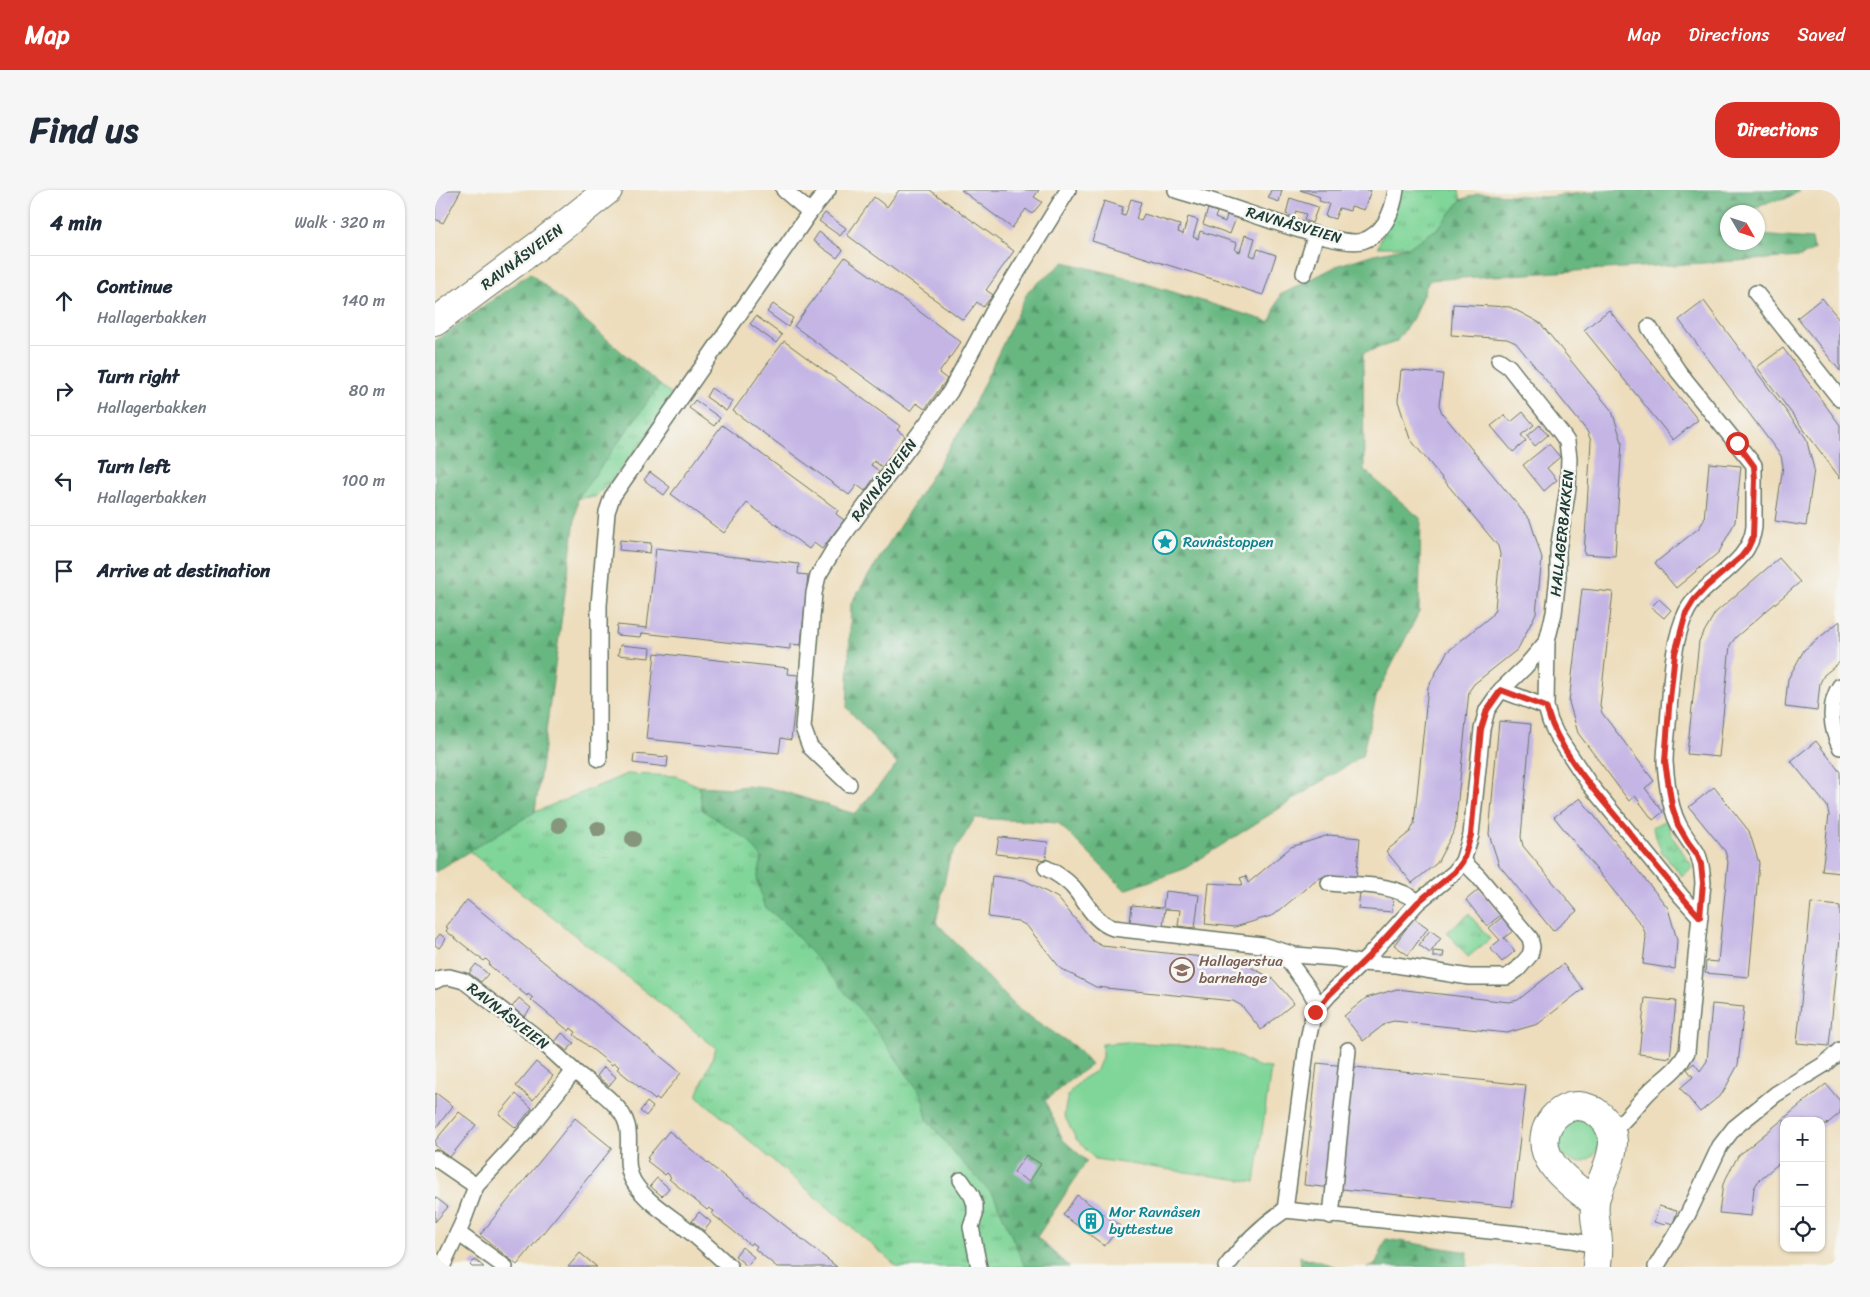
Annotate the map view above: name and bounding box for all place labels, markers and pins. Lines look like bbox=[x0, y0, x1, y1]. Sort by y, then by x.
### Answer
place icon: Ravnåstoppen bbox=[1152, 529, 1178, 555]
place label: Ravnåstoppen bbox=[1183, 529, 1274, 555]
place label: Hallagerstua barnehage bbox=[1199, 948, 1283, 991]
school or university icon: Hallagerstua barnehage bbox=[1169, 957, 1195, 983]
place label: Mor Ravnåsen byttestue bbox=[1109, 1199, 1200, 1242]
building icon: Mor Ravnåsen byttestue bbox=[1078, 1208, 1104, 1234]

